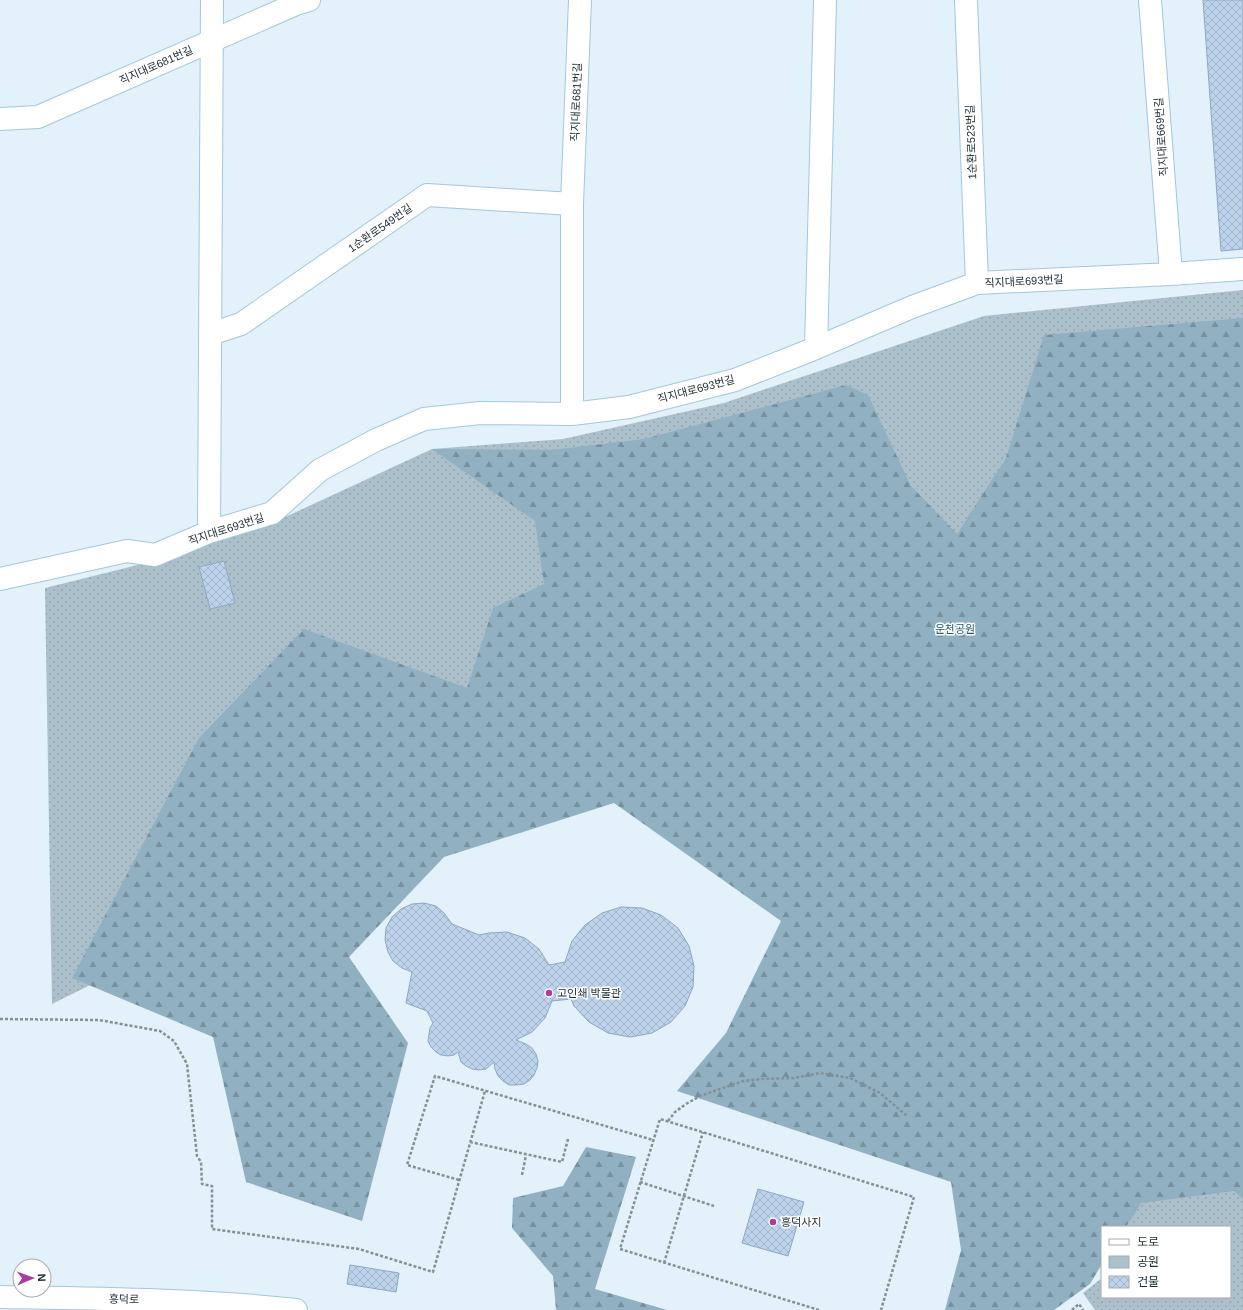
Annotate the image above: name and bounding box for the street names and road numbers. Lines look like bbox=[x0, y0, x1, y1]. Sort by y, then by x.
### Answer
street label: 직지대로681번길 bbox=[117, 43, 195, 87]
street label: 직지대로681번길 bbox=[569, 62, 583, 142]
street label: 직지대로669번길 bbox=[1152, 97, 1170, 177]
street label: 1순환로523번길 bbox=[964, 104, 978, 180]
street label: 1순환로549번길 bbox=[346, 202, 414, 254]
street label: 직지대로693번길 bbox=[984, 273, 1064, 289]
street label: 직지대로693번길 bbox=[656, 373, 736, 405]
street label: 직지대로693번길 bbox=[187, 511, 265, 547]
street label: 흥덕로 bbox=[109, 1293, 139, 1305]

